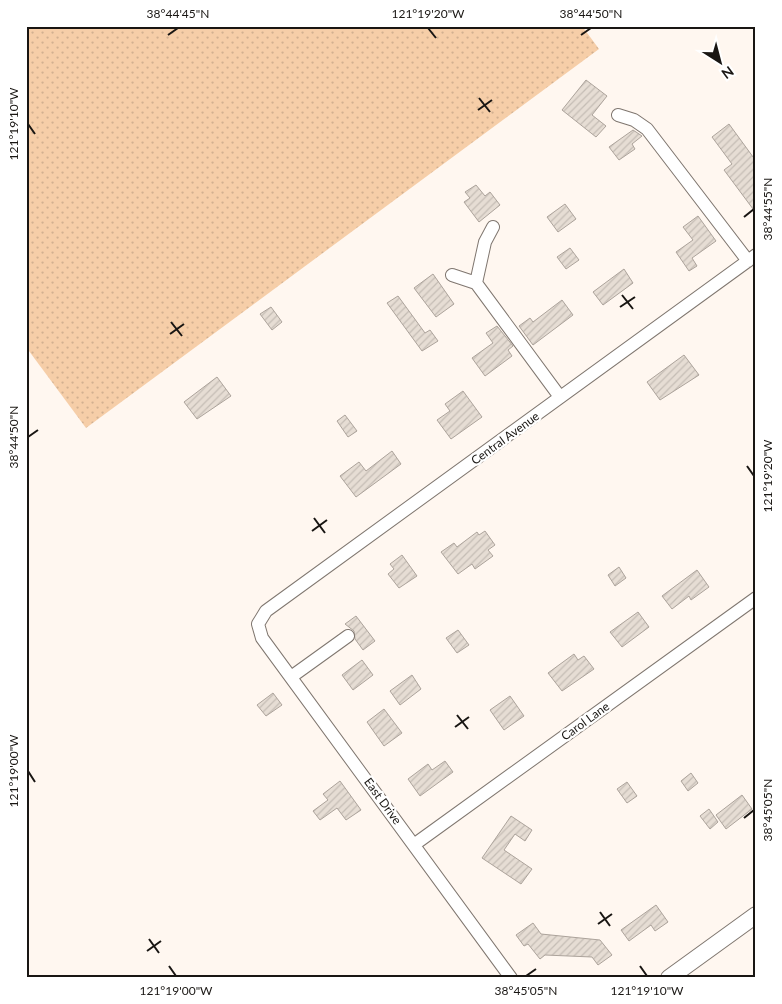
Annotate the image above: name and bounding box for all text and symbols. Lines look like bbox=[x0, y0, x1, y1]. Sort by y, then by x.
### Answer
text: 38°44'45"N bbox=[147, 6, 209, 21]
text: 121°19'20"W bbox=[391, 6, 465, 21]
text: 38°44'50"N bbox=[560, 6, 622, 21]
north arrow bbox=[694, 38, 744, 88]
text: N bbox=[719, 63, 737, 83]
text: 121°19'10"W bbox=[6, 87, 21, 161]
text: 38°44'55"N bbox=[760, 178, 775, 240]
text: 38°44'50"N bbox=[6, 406, 21, 468]
street label: Central Avenue bbox=[468, 408, 542, 468]
text: 121°19'20"W bbox=[760, 439, 775, 513]
street label: Carol Lane bbox=[558, 698, 612, 744]
text: 121°19'00"W bbox=[6, 734, 21, 808]
street label: East Drive bbox=[361, 775, 405, 827]
text: 38°45'05"N bbox=[760, 779, 775, 841]
text: 121°19'00"W bbox=[139, 983, 213, 998]
text: 38°45'05"N bbox=[495, 983, 557, 998]
text: 121°19'10"W bbox=[610, 983, 684, 998]

